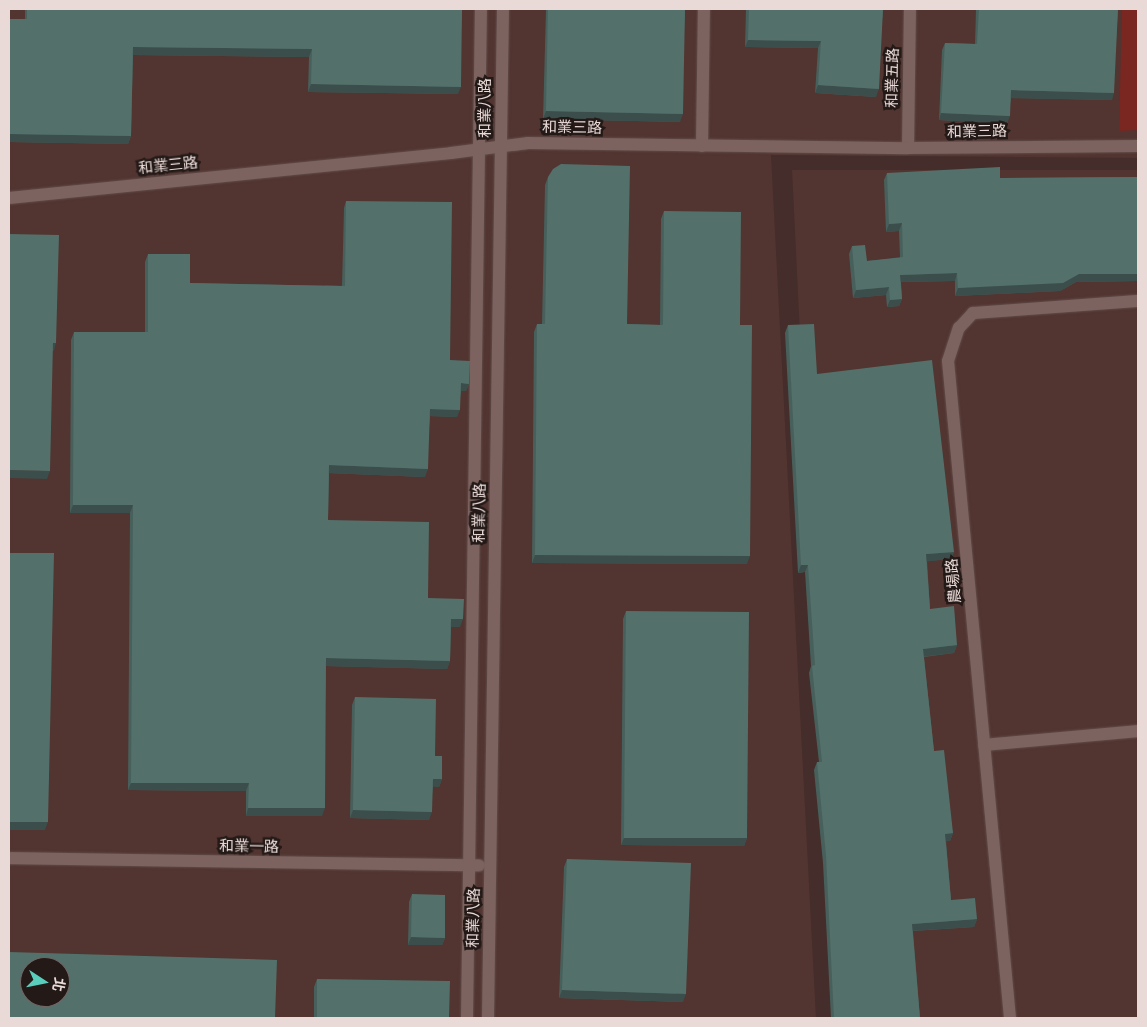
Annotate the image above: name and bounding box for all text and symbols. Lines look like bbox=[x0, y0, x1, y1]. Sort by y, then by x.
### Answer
street label: 和業五路 bbox=[882, 48, 902, 108]
street label: 和業八路 bbox=[476, 78, 494, 138]
street label: 和業三路 bbox=[542, 117, 602, 137]
street label: 和業三路 bbox=[947, 121, 1007, 141]
street label: 和業三路 bbox=[137, 153, 199, 177]
street label: 和業八路 bbox=[469, 483, 489, 543]
street label: 農場路 bbox=[942, 558, 964, 604]
street label: 和業一路 bbox=[219, 836, 279, 856]
street label: 和業八路 bbox=[463, 888, 483, 948]
north arrow bbox=[20, 957, 70, 1007]
text: 北 bbox=[49, 976, 69, 993]

